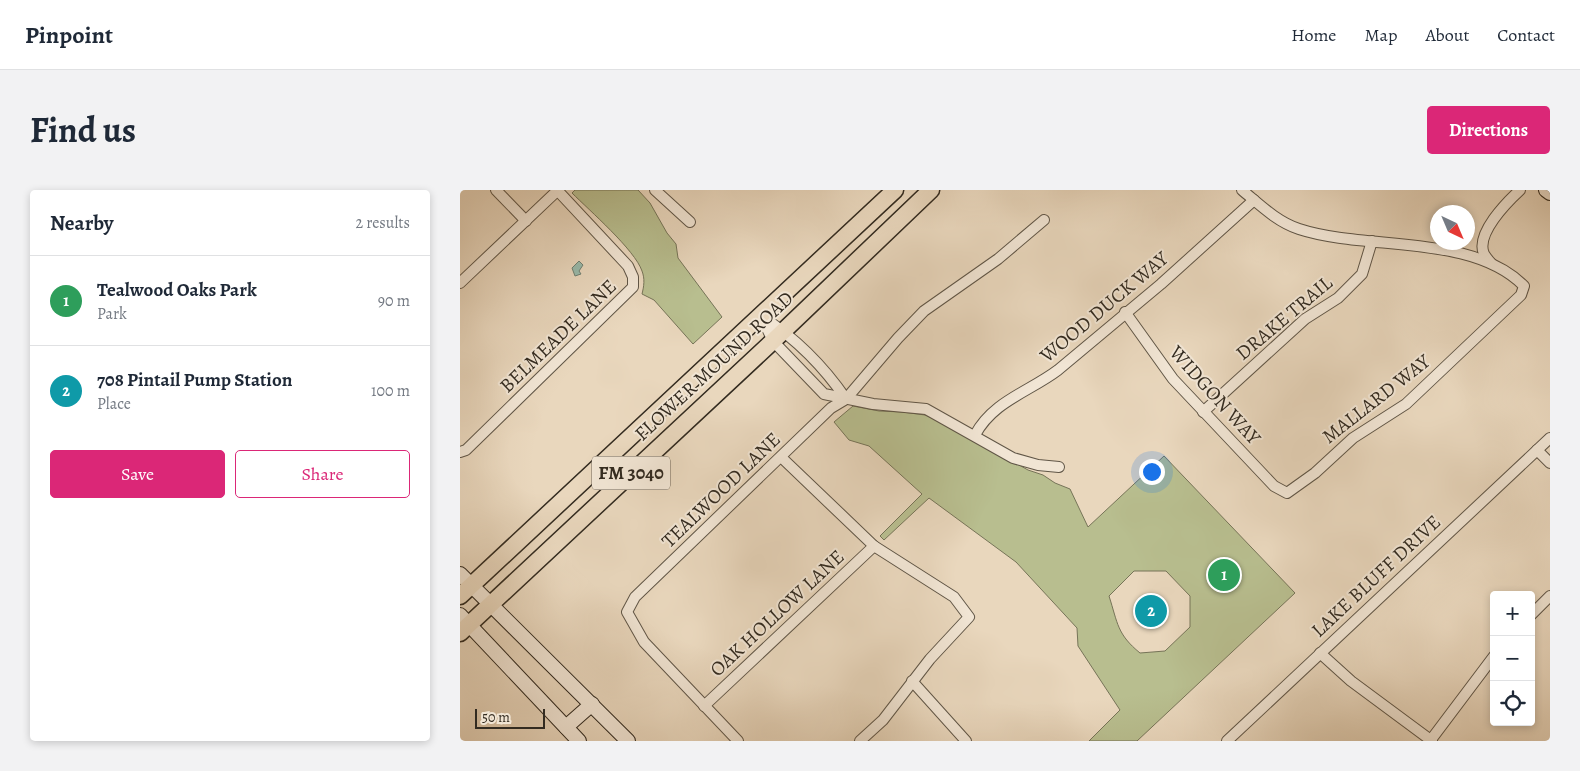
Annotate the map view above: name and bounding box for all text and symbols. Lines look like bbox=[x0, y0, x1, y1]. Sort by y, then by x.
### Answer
text: Pinpoint bbox=[25, 19, 113, 51]
text: Home bbox=[1291, 23, 1336, 47]
text: Map bbox=[1364, 23, 1397, 47]
text: About bbox=[1425, 23, 1469, 47]
text: Contact bbox=[1497, 23, 1555, 47]
text: Find us bbox=[30, 106, 136, 154]
button: Directions bbox=[1427, 106, 1550, 154]
north arrow bbox=[1430, 205, 1475, 250]
text: Nearby bbox=[50, 209, 113, 237]
text: 2 results bbox=[355, 212, 410, 234]
street label: WOOD DUCK WAY bbox=[1033, 244, 1175, 369]
street label: DRAKE TRAIL bbox=[1230, 269, 1339, 366]
street label: BELMEADE LANE bbox=[494, 273, 622, 399]
text: Tealwood Oaks Park bbox=[97, 277, 257, 303]
street label: FLOWER MOUND ROAD bbox=[629, 285, 799, 447]
text: 1 bbox=[63, 290, 69, 312]
text: 90 m bbox=[378, 290, 410, 312]
text: Park bbox=[97, 303, 127, 325]
street label: WIDGON WAY bbox=[1163, 339, 1268, 451]
street label: MALLARD WAY bbox=[1316, 347, 1437, 450]
text: 708 Pintail Pump Station bbox=[97, 367, 292, 393]
text: 2 bbox=[62, 380, 70, 402]
text: 100 m bbox=[371, 380, 410, 402]
text: Place bbox=[97, 393, 131, 415]
street label: TEALWOOD LANE bbox=[656, 426, 786, 554]
button: Save bbox=[50, 450, 225, 498]
button: Share bbox=[235, 450, 410, 498]
road number: FM 3040 bbox=[592, 456, 670, 490]
your location bbox=[1139, 459, 1165, 485]
street label: LAKE BLUFF DRIVE bbox=[1305, 509, 1447, 643]
street label: OAK HOLLOW LANE bbox=[704, 543, 850, 683]
pin: 1 bbox=[1208, 556, 1240, 594]
map controls bbox=[1490, 591, 1535, 726]
button: + bbox=[1490, 591, 1535, 636]
pin: 2 bbox=[1135, 592, 1167, 630]
button: − bbox=[1490, 636, 1535, 681]
button: locate bbox=[1490, 681, 1535, 726]
scale bar bbox=[475, 706, 545, 729]
text: 50 m bbox=[482, 708, 510, 727]

